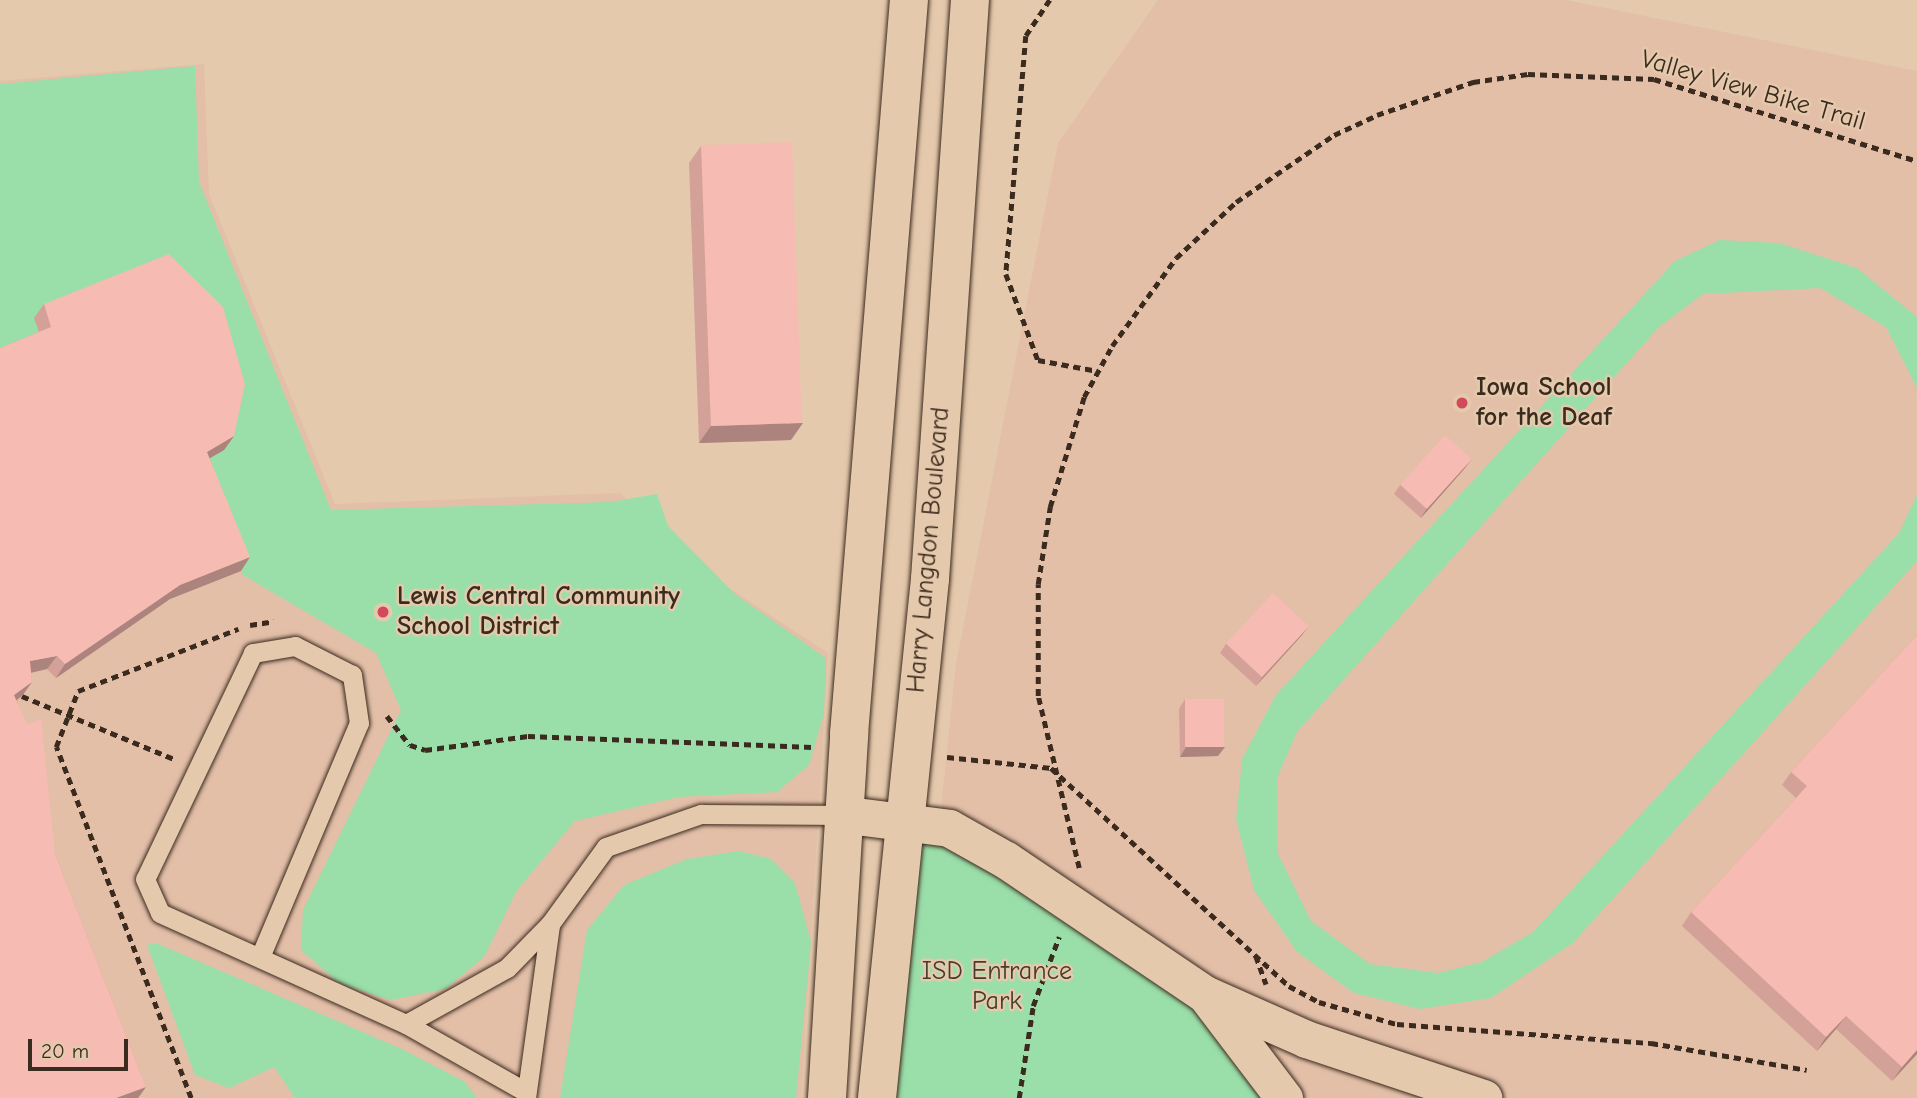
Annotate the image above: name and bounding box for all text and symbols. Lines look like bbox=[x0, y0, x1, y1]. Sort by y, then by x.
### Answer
street label: Valley View Bike Trail bbox=[1637, 44, 1869, 138]
place label: Iowa School for the Deaf bbox=[1476, 372, 1612, 434]
marker: Iowa School for the Deaf bbox=[1454, 395, 1470, 411]
street label: Harry Langdon Boulevard bbox=[901, 406, 957, 694]
place label: Lewis Central Community School District bbox=[397, 581, 680, 642]
marker: Lewis Central Community School District bbox=[375, 604, 391, 620]
park label: ISD Entrance Park bbox=[922, 956, 1072, 1018]
scale bar bbox=[32, 1024, 131, 1068]
text: 20 m bbox=[41, 1039, 89, 1063]

